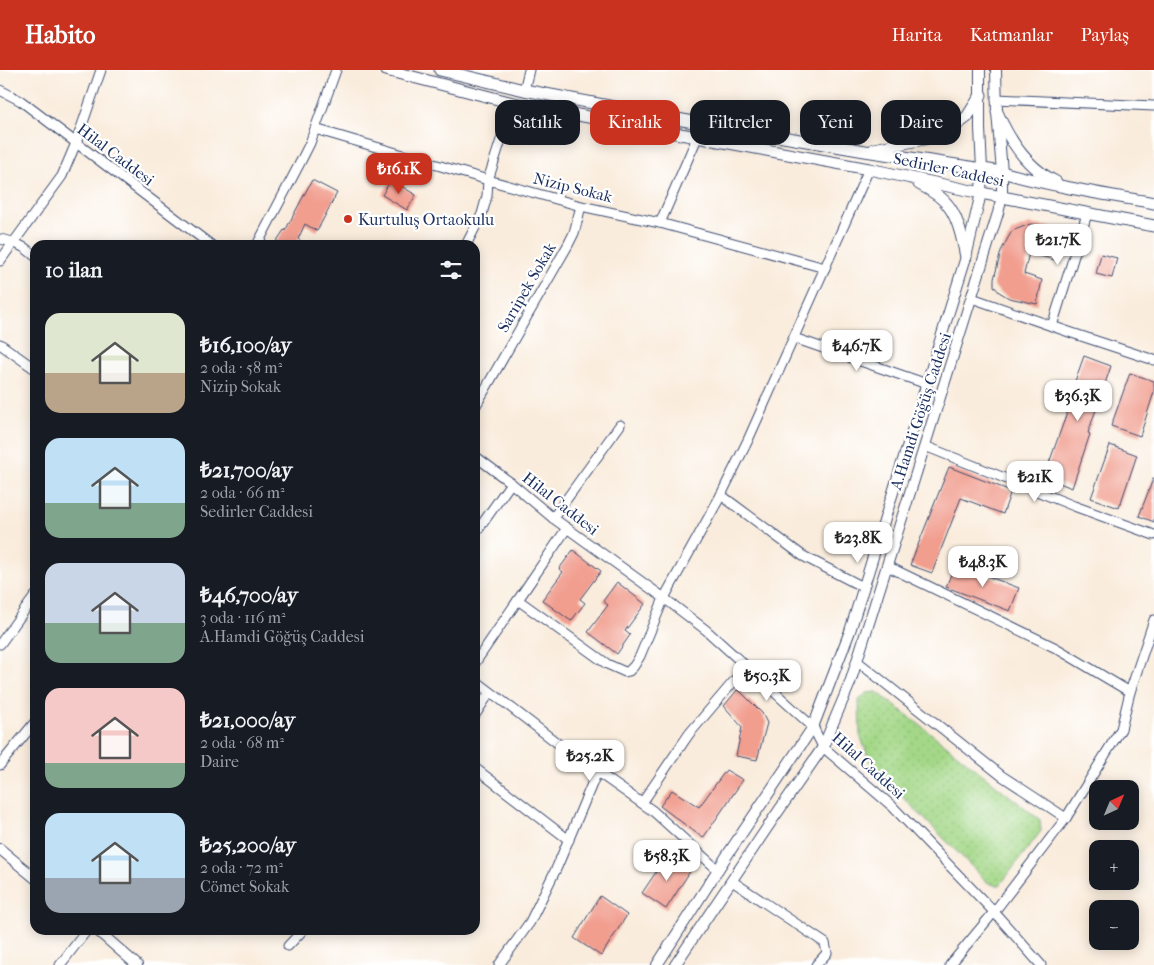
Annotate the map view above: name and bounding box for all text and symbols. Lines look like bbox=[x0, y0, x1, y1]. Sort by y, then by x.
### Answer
text: Habito bbox=[25, 21, 95, 49]
text: Harita bbox=[892, 25, 942, 46]
text: Katmanlar bbox=[970, 25, 1053, 46]
text: Paylaş bbox=[1081, 25, 1129, 46]
chip: Satılık bbox=[495, 100, 580, 145]
chip: Kiralık bbox=[590, 100, 680, 145]
chip: Filtreler bbox=[690, 100, 790, 145]
chip: Yeni bbox=[800, 100, 871, 145]
chip: Daire bbox=[881, 100, 961, 145]
street label: Hilal Caddesi bbox=[74, 119, 158, 190]
street label: Sedirler Caddesi bbox=[892, 148, 1006, 191]
pin: ₺16.1K bbox=[358, 152, 440, 195]
text: ₺16.1K bbox=[377, 159, 421, 178]
street label: Nizip Sokak bbox=[531, 168, 615, 207]
place label: Kurtuluş Ortaokulu bbox=[358, 210, 494, 230]
marker: Kurtuluş Ortaokulu bbox=[342, 213, 354, 225]
pin: ₺21.7K bbox=[1017, 224, 1099, 266]
text: ₺21.7K bbox=[1036, 230, 1080, 249]
street label: Sarıipek Sokak bbox=[493, 238, 560, 335]
icon: filters bbox=[437, 256, 465, 284]
text: 10 ilan bbox=[45, 258, 102, 282]
pin: ₺46.7K bbox=[816, 330, 898, 372]
street label: A.Hamdi Göğüş Caddesi bbox=[886, 330, 956, 494]
icon: home bbox=[85, 333, 145, 393]
text: ₺16,100/ay bbox=[200, 333, 291, 357]
text: ₺46.7K bbox=[833, 336, 881, 355]
text: 2 oda · 58 m² bbox=[200, 358, 282, 377]
text: Nizip Sokak bbox=[200, 377, 281, 396]
pin: ₺36.3K bbox=[1037, 380, 1119, 422]
text: ₺36.3K bbox=[1055, 386, 1101, 405]
icon: home bbox=[85, 458, 145, 518]
text: ₺21,700/ay bbox=[200, 458, 292, 482]
pin: ₺21K bbox=[1005, 460, 1065, 503]
text: ₺21K bbox=[1018, 467, 1052, 486]
street label: Hilal Caddesi bbox=[519, 468, 603, 539]
text: 2 oda · 66 m² bbox=[200, 483, 285, 502]
text: Sedirler Caddesi bbox=[200, 502, 313, 521]
pin: ₺23.8K bbox=[817, 522, 899, 564]
text: ₺23.8K bbox=[835, 528, 881, 547]
pin: ₺48.3K bbox=[942, 546, 1024, 588]
text: ₺48.3K bbox=[959, 552, 1007, 571]
icon: home bbox=[85, 583, 145, 643]
text: ₺46,700/ay bbox=[200, 583, 298, 607]
text: 3 oda · 116 m² bbox=[200, 608, 286, 627]
text: A.Hamdi Göğüş Caddesi bbox=[200, 627, 364, 646]
pin: ₺50.3K bbox=[726, 660, 808, 702]
text: ₺50.3K bbox=[744, 666, 790, 685]
icon: home bbox=[85, 708, 145, 768]
text: ₺21,000/ay bbox=[200, 708, 295, 732]
street label: Hilal Caddesi bbox=[828, 728, 909, 803]
text: 2 oda · 68 m² bbox=[200, 733, 284, 752]
pin: ₺25.2K bbox=[549, 740, 631, 782]
text: ₺25.2K bbox=[566, 746, 614, 765]
text: Daire bbox=[200, 752, 239, 771]
north arrow bbox=[1089, 780, 1139, 830]
map controls bbox=[1089, 780, 1139, 950]
icon: home bbox=[85, 833, 145, 893]
text: ₺25,200/ay bbox=[200, 833, 296, 857]
pin: ₺58.3K bbox=[626, 840, 708, 882]
button: + bbox=[1089, 840, 1139, 890]
text: ₺58.3K bbox=[644, 846, 690, 865]
text: 2 oda · 72 m² bbox=[200, 858, 283, 877]
text: Cömet Sokak bbox=[200, 877, 289, 896]
button: − bbox=[1089, 900, 1139, 950]

